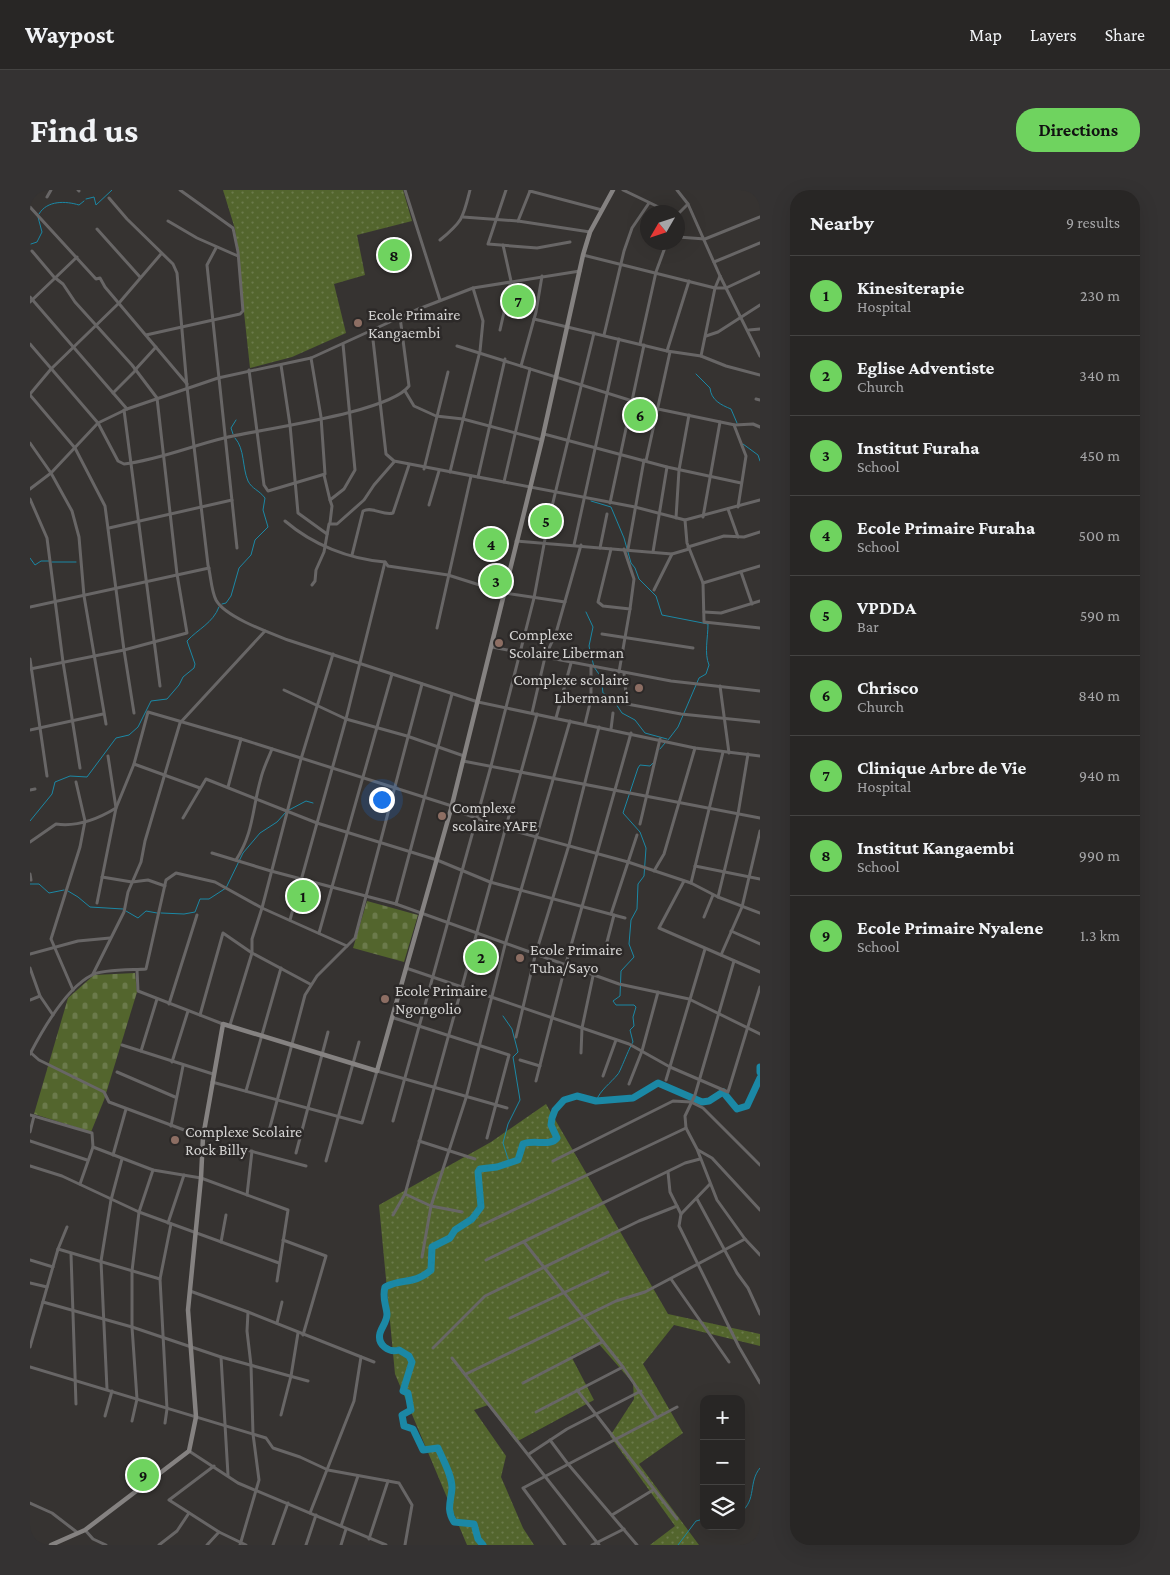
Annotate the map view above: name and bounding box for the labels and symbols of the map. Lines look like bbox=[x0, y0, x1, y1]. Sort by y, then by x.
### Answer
north arrow bbox=[640, 205, 685, 250]
pin: 8 bbox=[378, 236, 410, 274]
pin: 7 bbox=[502, 282, 534, 320]
place label: Ecole Primaire Kangaembi bbox=[368, 306, 460, 342]
marker: Ecole Primaire Kangaembi bbox=[352, 317, 364, 329]
pin: 6 bbox=[624, 396, 656, 434]
pin: 5 bbox=[530, 502, 562, 540]
pin: 4 bbox=[475, 525, 507, 563]
pin: 3 bbox=[480, 562, 512, 600]
place label: Complexe Scolaire Liberman bbox=[509, 626, 625, 661]
marker: Complexe Scolaire Liberman bbox=[493, 637, 505, 649]
place label: Complexe scolaire Libermanni bbox=[513, 671, 629, 706]
marker: Complexe scolaire Libermanni bbox=[633, 682, 645, 694]
your location bbox=[369, 787, 395, 813]
place label: Complexe scolaire YAFE bbox=[452, 799, 538, 834]
marker: Complexe scolaire YAFE bbox=[436, 810, 448, 822]
pin: 1 bbox=[287, 877, 319, 915]
pin: 2 bbox=[465, 938, 497, 976]
place label: Ecole Primaire Tuha/Sayo bbox=[530, 941, 622, 977]
marker: Ecole Primaire Tuha/Sayo bbox=[514, 952, 526, 964]
place label: Ecole Primaire Ngongolio bbox=[395, 982, 487, 1018]
marker: Ecole Primaire Ngongolio bbox=[379, 993, 391, 1005]
place label: Complexe Scolaire Rock Billy bbox=[185, 1123, 302, 1159]
marker: Complexe Scolaire Rock Billy bbox=[169, 1134, 181, 1146]
pin: 9 bbox=[127, 1456, 159, 1494]

